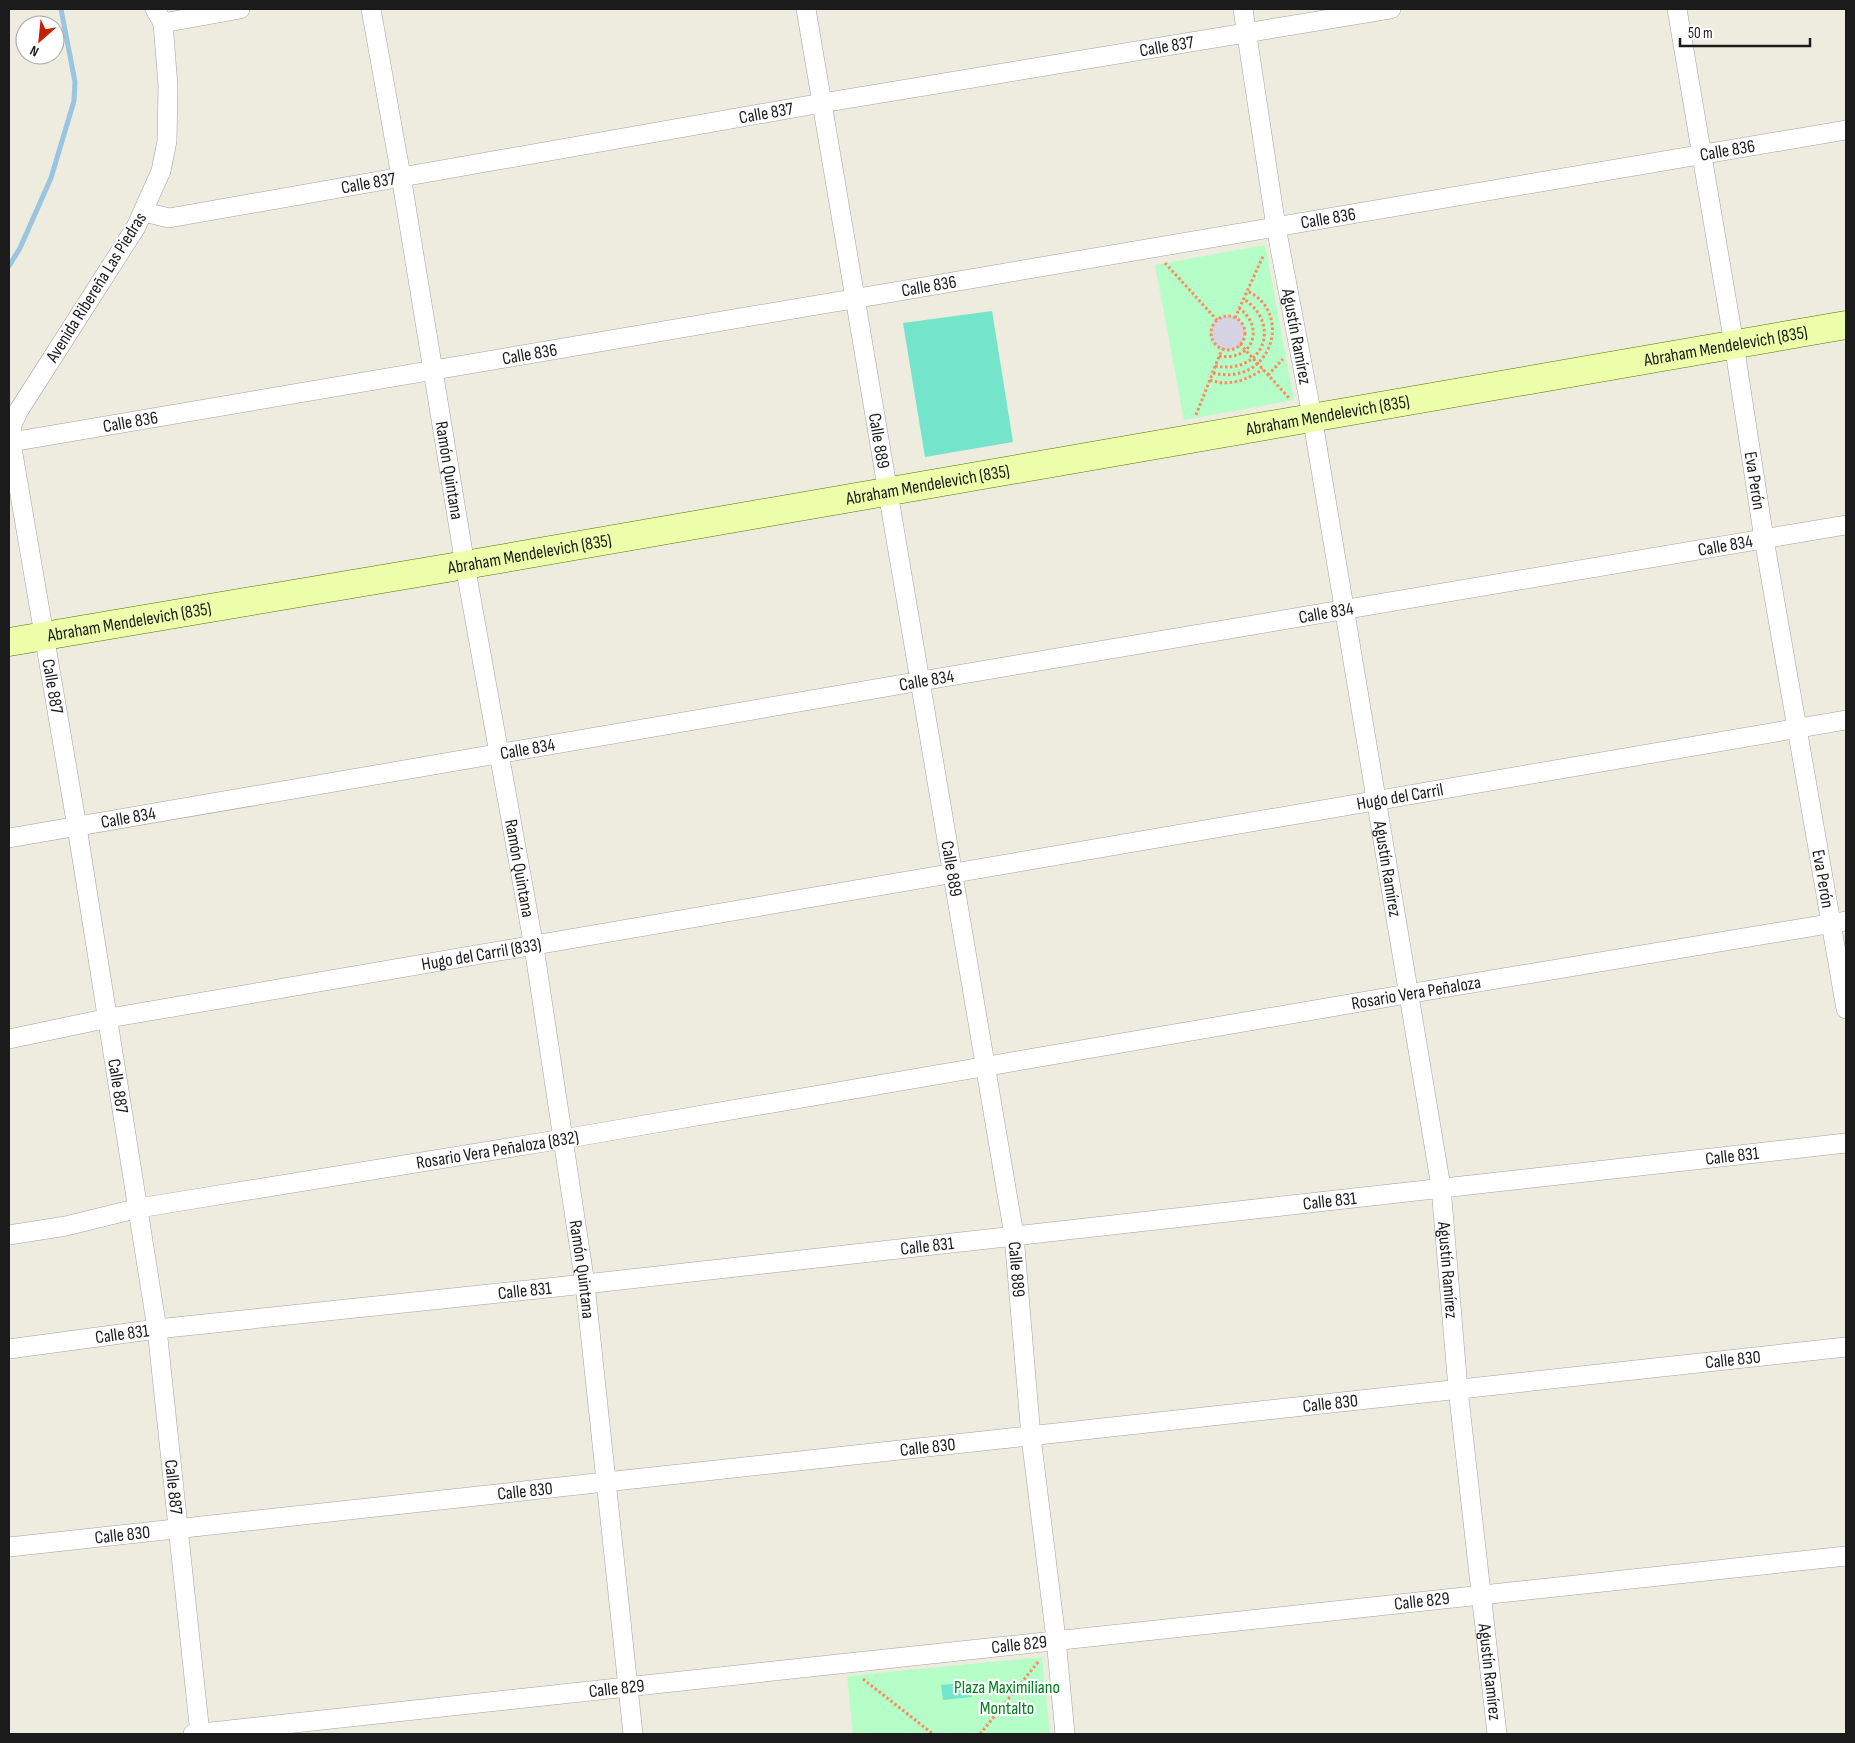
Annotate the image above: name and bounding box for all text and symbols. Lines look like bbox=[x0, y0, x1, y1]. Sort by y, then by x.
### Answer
north arrow bbox=[15, 15, 65, 65]
scale bar bbox=[1680, 15, 1810, 47]
text: 50 m bbox=[1688, 24, 1713, 43]
street label: Calle 837 bbox=[1138, 32, 1196, 61]
text: N bbox=[27, 42, 42, 60]
street label: Calle 837 bbox=[737, 98, 796, 128]
street label: Calle 836 bbox=[1698, 136, 1757, 166]
street label: Calle 837 bbox=[339, 168, 398, 199]
street label: Calle 836 bbox=[1299, 204, 1357, 234]
street label: Avenida Ribereña Las Piedras bbox=[41, 208, 151, 367]
street label: Calle 836 bbox=[900, 271, 958, 301]
street label: Agustín Ramírez bbox=[1277, 286, 1316, 387]
street label: Abraham Mendelevich (835) bbox=[1641, 322, 1809, 371]
street label: Calle 836 bbox=[501, 339, 559, 369]
street label: Abraham Mendelevich (835) bbox=[1243, 391, 1411, 440]
street label: Calle 836 bbox=[101, 407, 160, 437]
street label: Calle 889 bbox=[864, 412, 894, 470]
street label: Ramón Quintana bbox=[431, 420, 467, 521]
street label: Eva Perón bbox=[1740, 450, 1769, 511]
street label: Abraham Mendelevich (835) bbox=[843, 461, 1011, 510]
street label: Abraham Mendelevich (835) bbox=[445, 530, 613, 579]
street label: Calle 834 bbox=[1696, 531, 1755, 561]
street label: Abraham Mendelevich (835) bbox=[45, 598, 213, 647]
street label: Calle 834 bbox=[1297, 598, 1355, 628]
street label: Calle 887 bbox=[37, 657, 68, 716]
street label: Calle 834 bbox=[898, 666, 956, 696]
street label: Calle 834 bbox=[498, 734, 557, 764]
street label: Hugo del Carril bbox=[1355, 779, 1445, 815]
street label: Calle 834 bbox=[99, 803, 158, 833]
street label: Ramón Quintana bbox=[500, 818, 538, 919]
street label: Agustín Ramírez bbox=[1369, 818, 1406, 919]
street label: Calle 889 bbox=[936, 839, 966, 898]
street label: Eva Perón bbox=[1807, 848, 1838, 910]
street label: Hugo del Carril (833) bbox=[420, 934, 543, 975]
street label: Rosario Vera Peñaloza bbox=[1350, 972, 1482, 1014]
street label: Calle 887 bbox=[103, 1057, 133, 1116]
street label: Rosario Vera Peñaloza (832) bbox=[415, 1126, 580, 1174]
street label: Calle 831 bbox=[1704, 1143, 1761, 1170]
street label: Calle 831 bbox=[1302, 1188, 1358, 1215]
street label: Ramón Quintana bbox=[564, 1219, 599, 1320]
street label: Agustín Ramírez bbox=[1433, 1220, 1462, 1320]
street label: Calle 831 bbox=[899, 1233, 956, 1260]
street label: Calle 889 bbox=[1004, 1241, 1029, 1298]
street label: Calle 831 bbox=[497, 1278, 553, 1304]
street label: Calle 831 bbox=[94, 1320, 151, 1348]
street label: Calle 830 bbox=[1704, 1346, 1762, 1373]
street label: Calle 830 bbox=[1301, 1390, 1359, 1417]
street label: Calle 830 bbox=[899, 1434, 956, 1461]
street label: Calle 887 bbox=[160, 1459, 187, 1516]
street label: Calle 830 bbox=[496, 1478, 554, 1505]
street label: Calle 830 bbox=[94, 1522, 151, 1549]
street label: Calle 829 bbox=[1393, 1588, 1451, 1615]
street label: Agustín Ramírez bbox=[1473, 1621, 1505, 1722]
street label: Calle 829 bbox=[990, 1631, 1048, 1658]
street label: Calle 829 bbox=[588, 1675, 645, 1702]
park label: Plaza Maximiliano Montalto bbox=[954, 1677, 1060, 1719]

